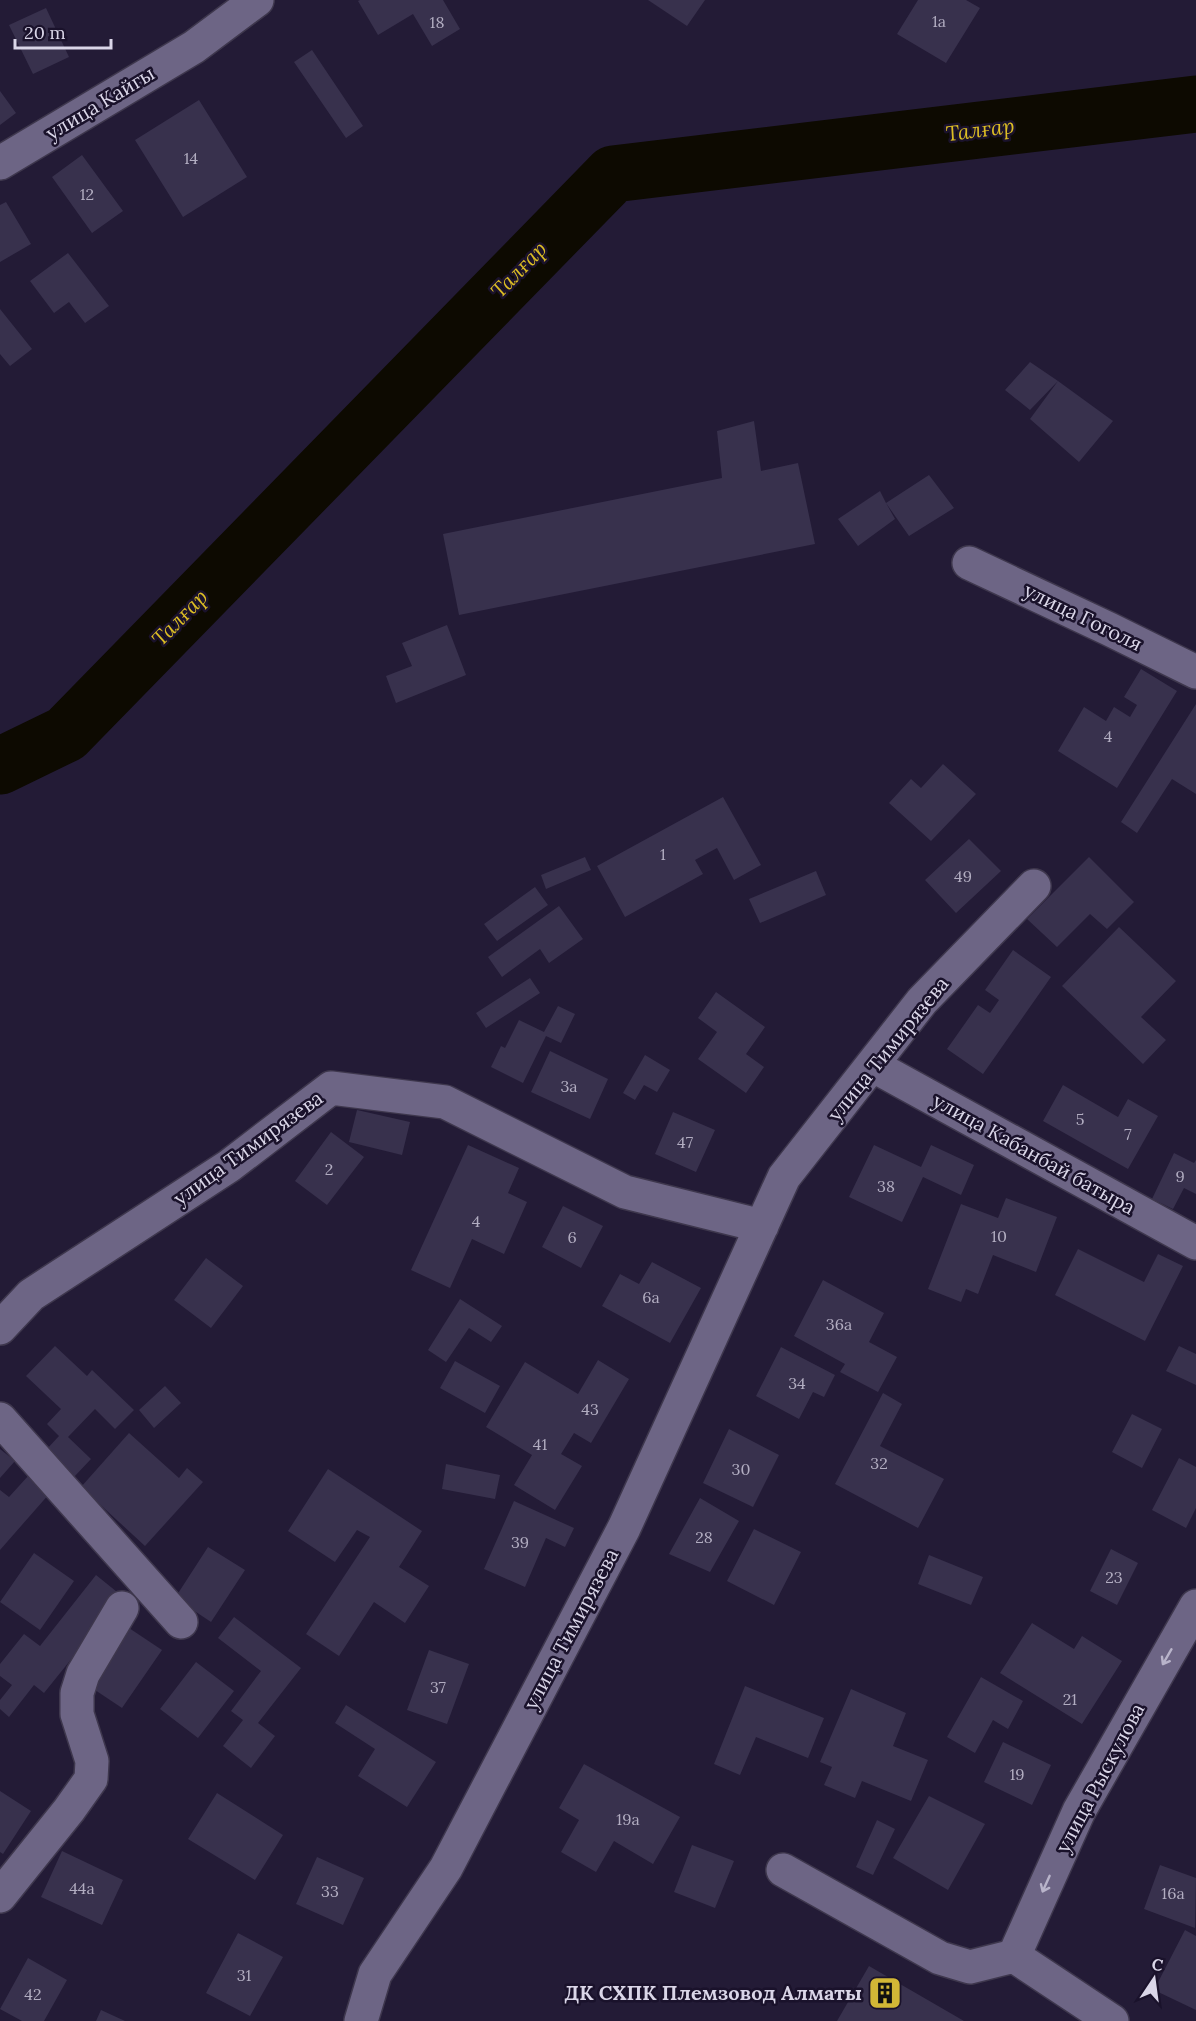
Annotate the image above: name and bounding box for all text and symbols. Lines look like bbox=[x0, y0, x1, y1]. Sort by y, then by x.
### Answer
house number: 1а bbox=[932, 11, 946, 31]
scale bar bbox=[15, 12, 111, 50]
house number: 18 bbox=[430, 12, 444, 32]
text: 20 m bbox=[24, 21, 66, 44]
street label: улица Кайгы bbox=[41, 60, 159, 145]
water label: Талғар bbox=[944, 112, 1016, 147]
house number: 14 bbox=[184, 148, 199, 168]
house number: 12 bbox=[80, 184, 94, 204]
water label: Талғар bbox=[485, 236, 552, 304]
street label: улица Гоголя bbox=[1020, 577, 1147, 656]
water label: Талғар bbox=[146, 584, 213, 652]
house number: 4 bbox=[1104, 726, 1113, 746]
house number: 1 bbox=[660, 844, 666, 864]
house number: 49 bbox=[954, 866, 972, 886]
street label: улица Тимирязева bbox=[822, 971, 954, 1126]
house number: 3а bbox=[560, 1076, 578, 1096]
street label: улица Тимирязева bbox=[168, 1085, 327, 1210]
street label: улица Кабанбай батыра bbox=[929, 1087, 1140, 1220]
house number: 5 bbox=[1076, 1109, 1084, 1129]
house number: 7 bbox=[1124, 1124, 1132, 1144]
house number: 47 bbox=[677, 1132, 694, 1152]
house number: 2 bbox=[325, 1159, 333, 1179]
house number: 9 bbox=[1175, 1166, 1185, 1186]
house number: 38 bbox=[877, 1176, 895, 1196]
house number: 4 bbox=[472, 1211, 481, 1231]
house number: 10 bbox=[991, 1226, 1007, 1246]
house number: 6 bbox=[567, 1227, 577, 1247]
house number: 6а bbox=[642, 1287, 660, 1307]
house number: 36а bbox=[826, 1314, 852, 1334]
house number: 34 bbox=[788, 1373, 806, 1393]
house number: 43 bbox=[581, 1399, 599, 1419]
house number: 41 bbox=[533, 1434, 547, 1454]
house number: 32 bbox=[870, 1453, 888, 1473]
house number: 30 bbox=[732, 1459, 750, 1479]
house number: 28 bbox=[695, 1527, 713, 1547]
house number: 39 bbox=[511, 1532, 529, 1552]
street label: улица Тимирязева bbox=[518, 1544, 624, 1714]
house number: 23 bbox=[1105, 1567, 1123, 1587]
one-way arrow bbox=[1161, 1648, 1173, 1665]
house number: 37 bbox=[430, 1677, 447, 1697]
house number: 21 bbox=[1063, 1689, 1077, 1709]
street label: улица Рыскулова bbox=[1050, 1699, 1150, 1857]
house number: 19 bbox=[1009, 1764, 1025, 1784]
house number: 19а bbox=[616, 1809, 640, 1829]
one-way arrow bbox=[1040, 1875, 1051, 1893]
house number: 44а bbox=[69, 1878, 95, 1898]
house number: 33 bbox=[321, 1881, 339, 1901]
house number: 16а bbox=[1161, 1883, 1185, 1903]
north arrow bbox=[1124, 1949, 1184, 2009]
text: С bbox=[1150, 1953, 1165, 1975]
house number: 31 bbox=[237, 1965, 252, 1985]
building icon: ДК СХПК Племзовод Алматы bbox=[867, 1975, 903, 2011]
place label: ДК СХПК Племзовод Алматы bbox=[564, 1980, 862, 2005]
house number: 42 bbox=[24, 1984, 42, 2004]

